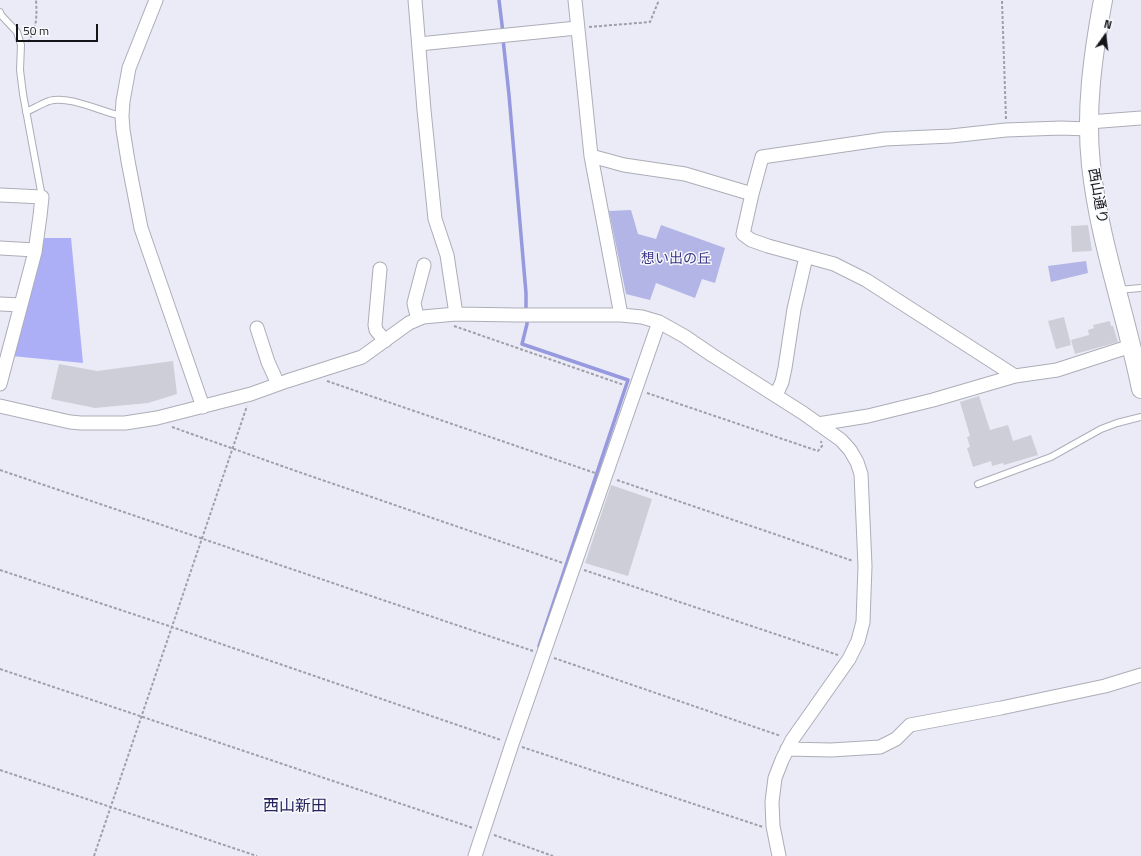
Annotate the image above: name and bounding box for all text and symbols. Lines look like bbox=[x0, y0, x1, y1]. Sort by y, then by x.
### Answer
scale bar bbox=[18, 16, 100, 42]
north arrow bbox=[1085, 16, 1125, 56]
text: N bbox=[1102, 16, 1114, 33]
text: 50 m bbox=[23, 21, 49, 40]
street label: 西山通り bbox=[1084, 167, 1110, 225]
park label: 想い出の丘 bbox=[641, 252, 711, 268]
district label: 西山新田 bbox=[263, 797, 327, 817]

